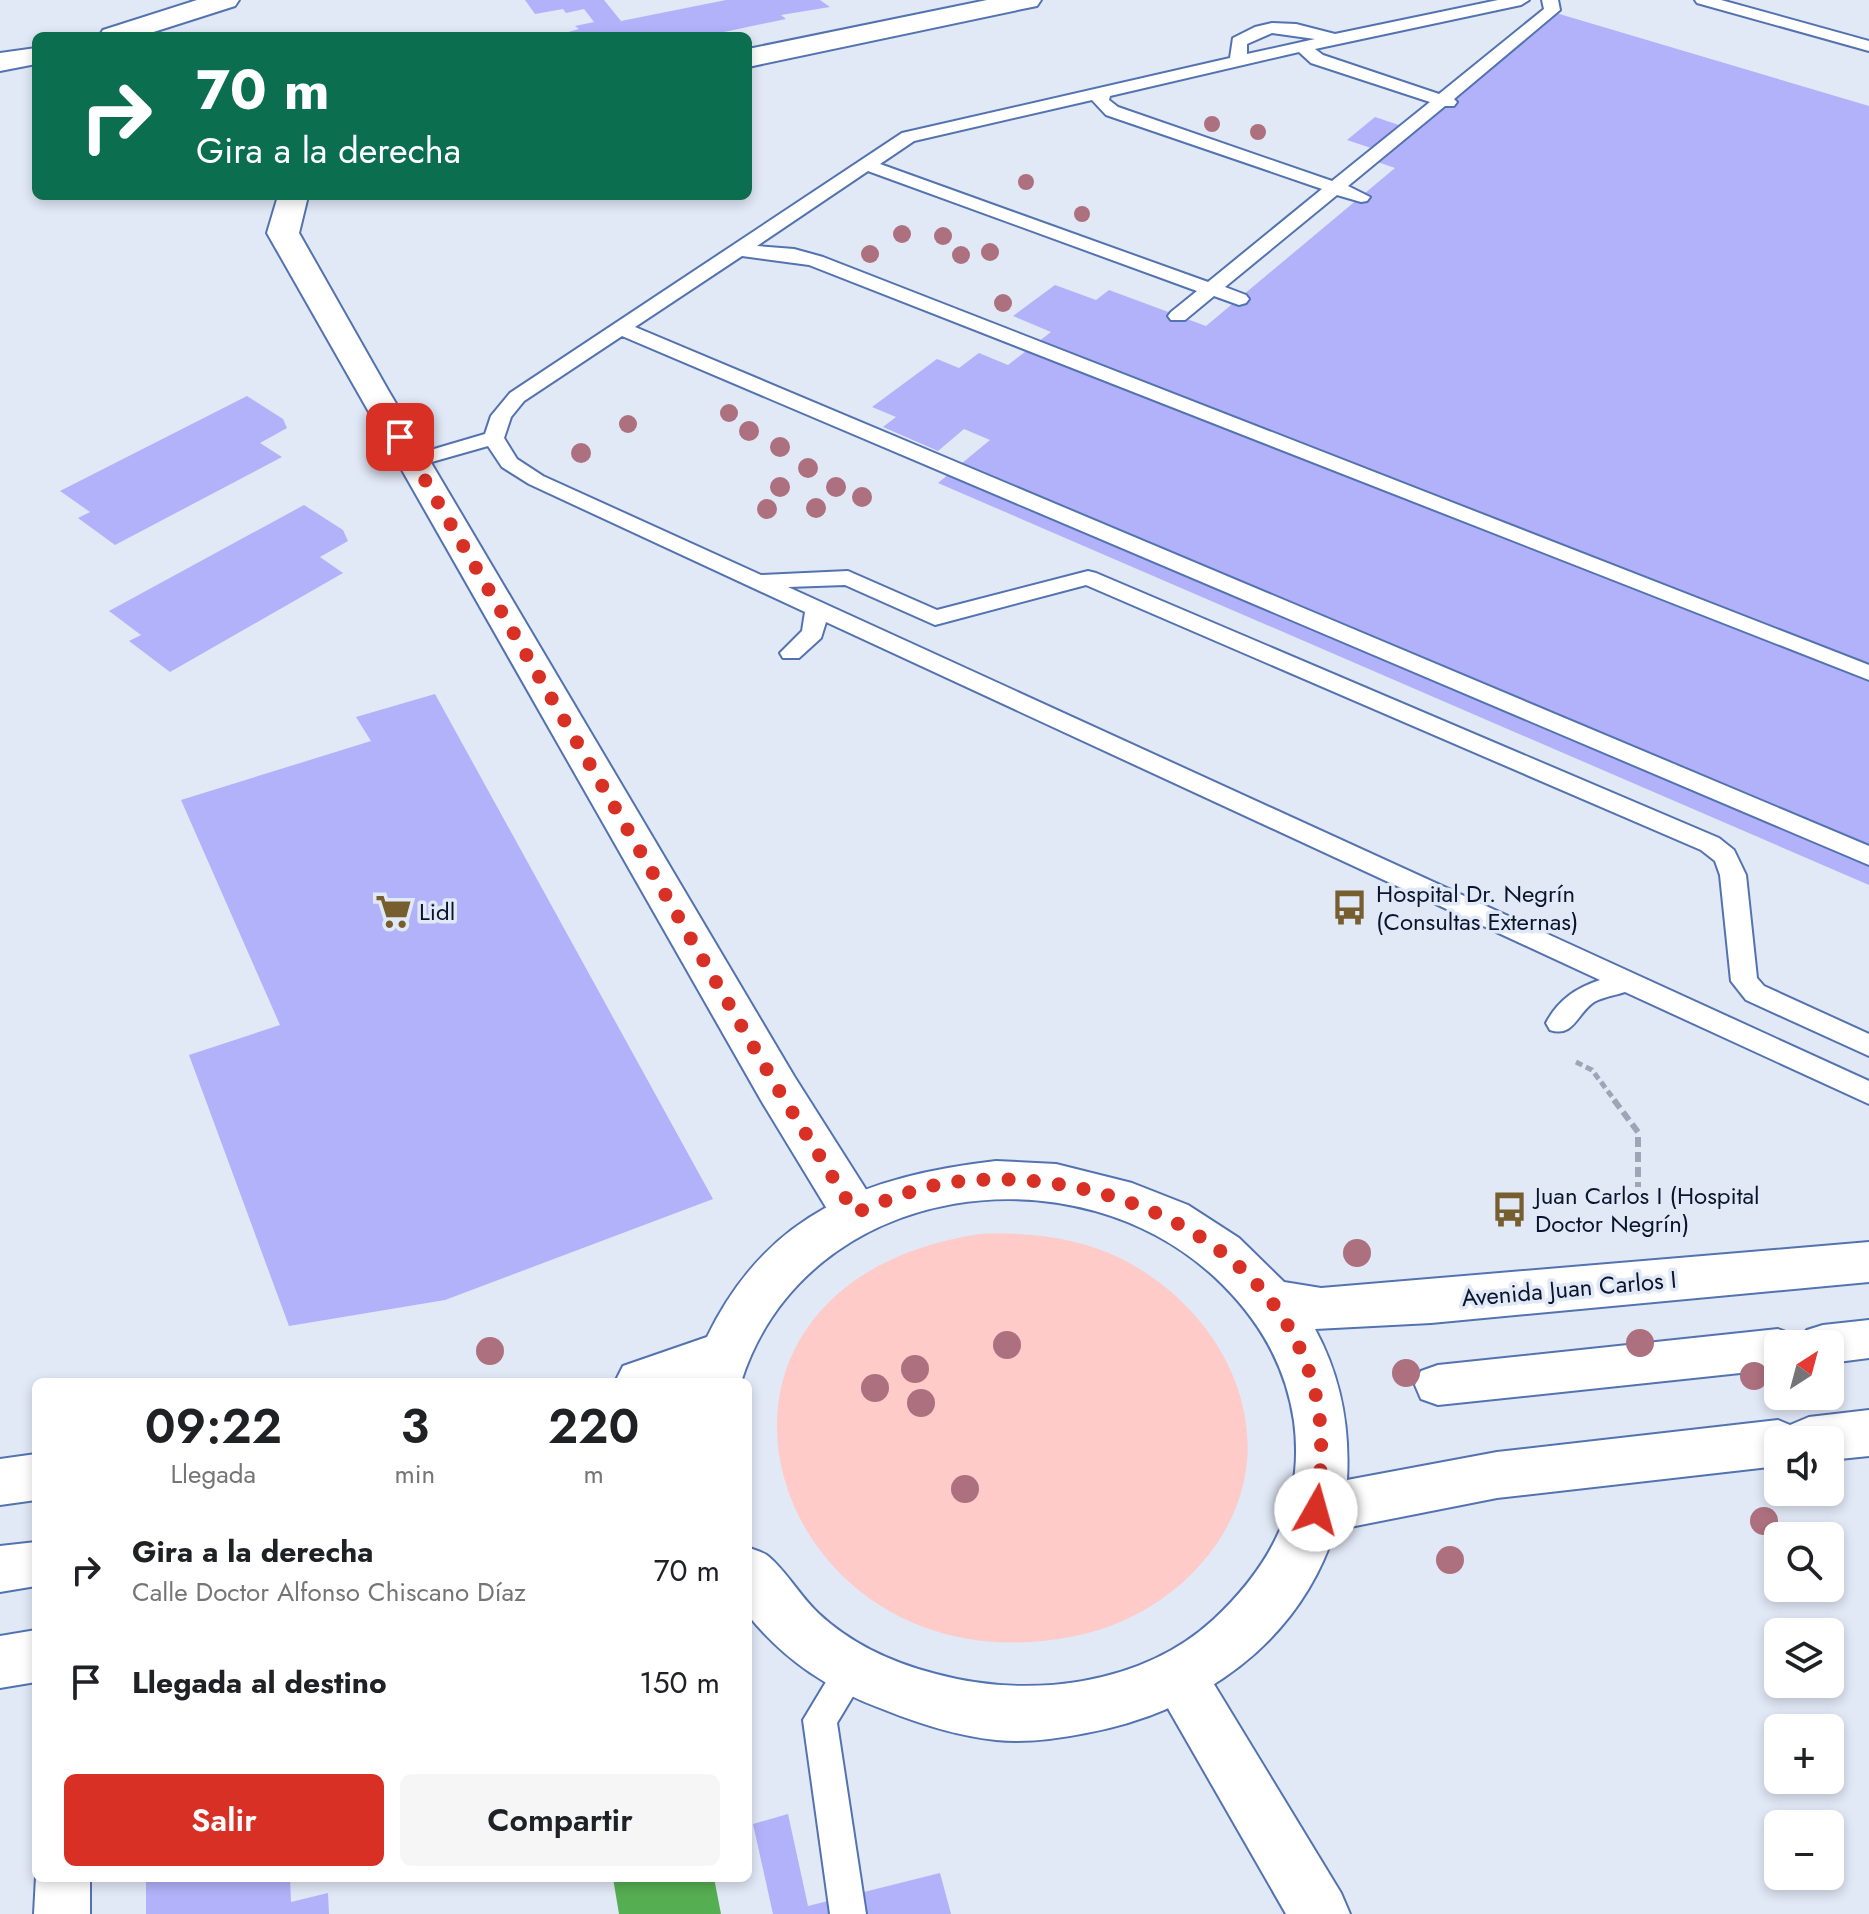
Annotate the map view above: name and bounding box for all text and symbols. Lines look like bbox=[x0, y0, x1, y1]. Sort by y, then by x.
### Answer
text: 70 m bbox=[196, 49, 330, 130]
icon: right bbox=[64, 64, 168, 168]
text: Gira a la derecha bbox=[196, 124, 461, 176]
pin bbox=[366, 403, 434, 471]
icon: arrive bbox=[378, 415, 422, 459]
place label: Hospital Dr. Negrín (Consultas Externas) bbox=[1376, 876, 1578, 939]
bus stop icon: Hospital Dr. Negrín (Consultas Externas) bbox=[1331, 889, 1369, 927]
supermarket icon: Lidl bbox=[374, 893, 412, 931]
place label: Lidl bbox=[419, 894, 455, 929]
place label: Juan Carlos I (Hospital Doctor Negrín) bbox=[1532, 1178, 1760, 1241]
bus stop icon: Juan Carlos I (Hospital Doctor Negrín) bbox=[1490, 1191, 1528, 1229]
street label: Avenida Juan Carlos I bbox=[1460, 1262, 1678, 1315]
north arrow bbox=[1764, 1330, 1844, 1410]
map controls bbox=[1764, 1330, 1844, 1890]
text: 09:22 bbox=[145, 1392, 282, 1461]
text: 3 bbox=[401, 1392, 429, 1461]
text: 220 bbox=[548, 1392, 639, 1461]
button: sound bbox=[1764, 1426, 1844, 1506]
text: Llegada bbox=[170, 1455, 256, 1493]
text: min bbox=[395, 1455, 435, 1493]
text: m bbox=[583, 1455, 604, 1493]
position arrow bbox=[1274, 1468, 1358, 1552]
button: search bbox=[1764, 1522, 1844, 1602]
text: Gira a la derecha bbox=[132, 1530, 373, 1573]
icon: right bbox=[64, 1548, 108, 1592]
text: 70 m bbox=[654, 1549, 720, 1592]
text: Calle Doctor Alfonso Chiscano Díaz bbox=[132, 1573, 526, 1611]
button: layers bbox=[1764, 1618, 1844, 1698]
icon: arrive bbox=[64, 1660, 108, 1704]
text: Llegada al destino bbox=[132, 1661, 387, 1704]
text: 150 m bbox=[639, 1661, 720, 1704]
button: + bbox=[1764, 1714, 1844, 1794]
button: Salir bbox=[64, 1774, 384, 1866]
button: Compartir bbox=[400, 1774, 720, 1866]
button: − bbox=[1764, 1810, 1844, 1890]

